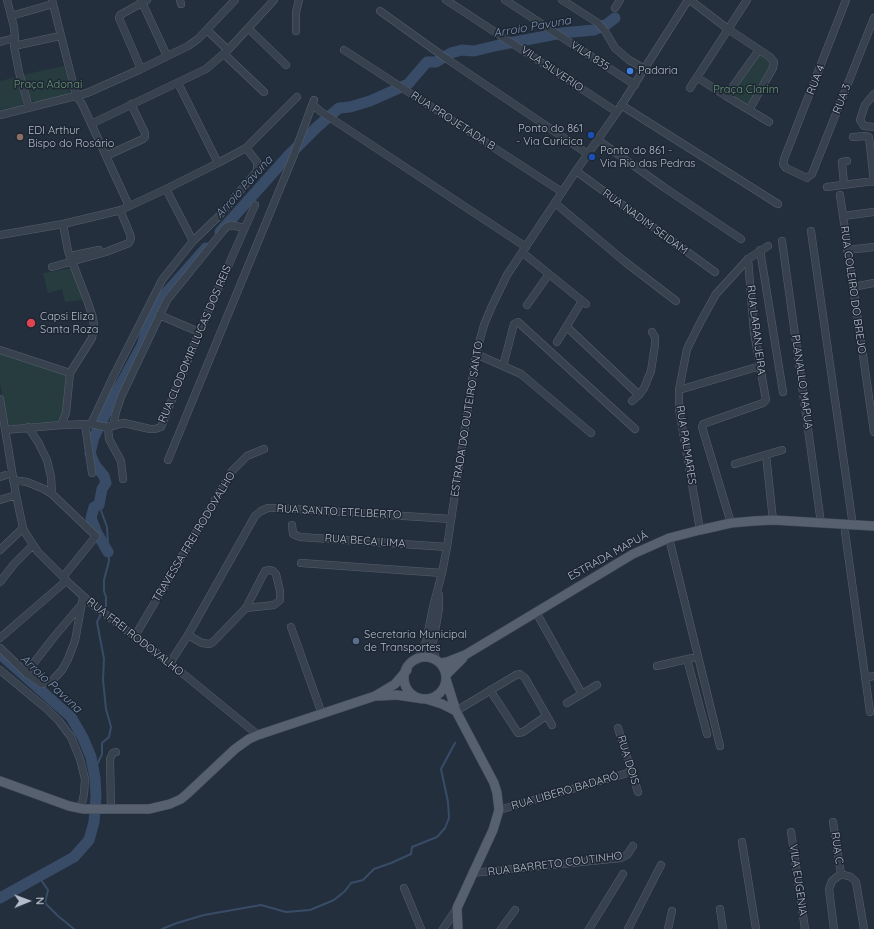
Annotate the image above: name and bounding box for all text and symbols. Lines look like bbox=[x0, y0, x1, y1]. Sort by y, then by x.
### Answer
water label: Arroio Pavuna bbox=[492, 13, 572, 41]
street label: VILA 835 bbox=[568, 39, 612, 73]
street label: VILA SILVERIO bbox=[518, 43, 586, 95]
street label: RUA 4 bbox=[804, 63, 828, 97]
place label: Padaria bbox=[638, 64, 678, 78]
marker: Padaria bbox=[625, 66, 635, 76]
park label: Praça Adonai bbox=[14, 78, 82, 92]
street label: RUA 3 bbox=[830, 82, 854, 116]
park label: Praça Clarim bbox=[713, 83, 779, 97]
street label: RUA PROJETADA B bbox=[408, 89, 498, 153]
place label: Ponto do 861 - Via Curicica bbox=[516, 122, 583, 148]
place label: EDI Arthur Bispo do Rosário bbox=[28, 124, 114, 150]
marker: Ponto do 861 - Via Curicica bbox=[586, 130, 596, 140]
marker: EDI Arthur Bispo do Rosário bbox=[15, 132, 25, 142]
place label: Ponto do 861 - Via Rio das Pedras bbox=[600, 144, 695, 170]
marker: Ponto do 861 - Via Rio das Pedras bbox=[587, 152, 597, 162]
water label: Arroio Pavuna bbox=[212, 153, 276, 221]
street label: RUA NADIM SEIDAM bbox=[600, 187, 690, 257]
street label: RUA COLEIRO DO BREJO bbox=[837, 225, 869, 355]
street label: RUA CLODOMIR LUCAS DOS REIS bbox=[156, 263, 234, 425]
street label: RUA LARANJEIRA bbox=[744, 284, 768, 376]
place label: Capsi Eliza Santa Roza bbox=[40, 310, 98, 336]
marker: Capsi Eliza Santa Roza bbox=[25, 317, 37, 329]
street label: PLANALLO MAPUA bbox=[789, 334, 815, 430]
street label: ESTRADA DO OUTEIRO SANTO bbox=[448, 340, 486, 498]
street label: RUA PALMARES bbox=[673, 404, 699, 486]
street label: TRAVESSA FREI RODOVALHO bbox=[150, 469, 238, 605]
street label: RUA SANTO ETELBERTO bbox=[276, 502, 402, 522]
street label: ESTRADA MAPUÁ bbox=[566, 529, 650, 583]
street label: RUA BECA LIMA bbox=[324, 532, 406, 550]
street label: RUA FREI RODOVALHO bbox=[84, 595, 186, 679]
place label: Secretaria Municipal de Transportes bbox=[364, 628, 467, 654]
marker: Secretaria Municipal de Transportes bbox=[351, 636, 361, 646]
water label: Arroio Pavuna bbox=[17, 652, 85, 716]
street label: RUA DOIS bbox=[614, 734, 642, 786]
street label: RUA LIBERO BADARÓ bbox=[510, 769, 620, 813]
street label: RUA C bbox=[828, 831, 846, 865]
street label: VILA EUGENIA bbox=[786, 843, 810, 917]
street label: RUA BARRETO COUTINHO bbox=[487, 849, 623, 879]
north arrow bbox=[8, 881, 48, 921]
text: N bbox=[33, 897, 47, 905]

